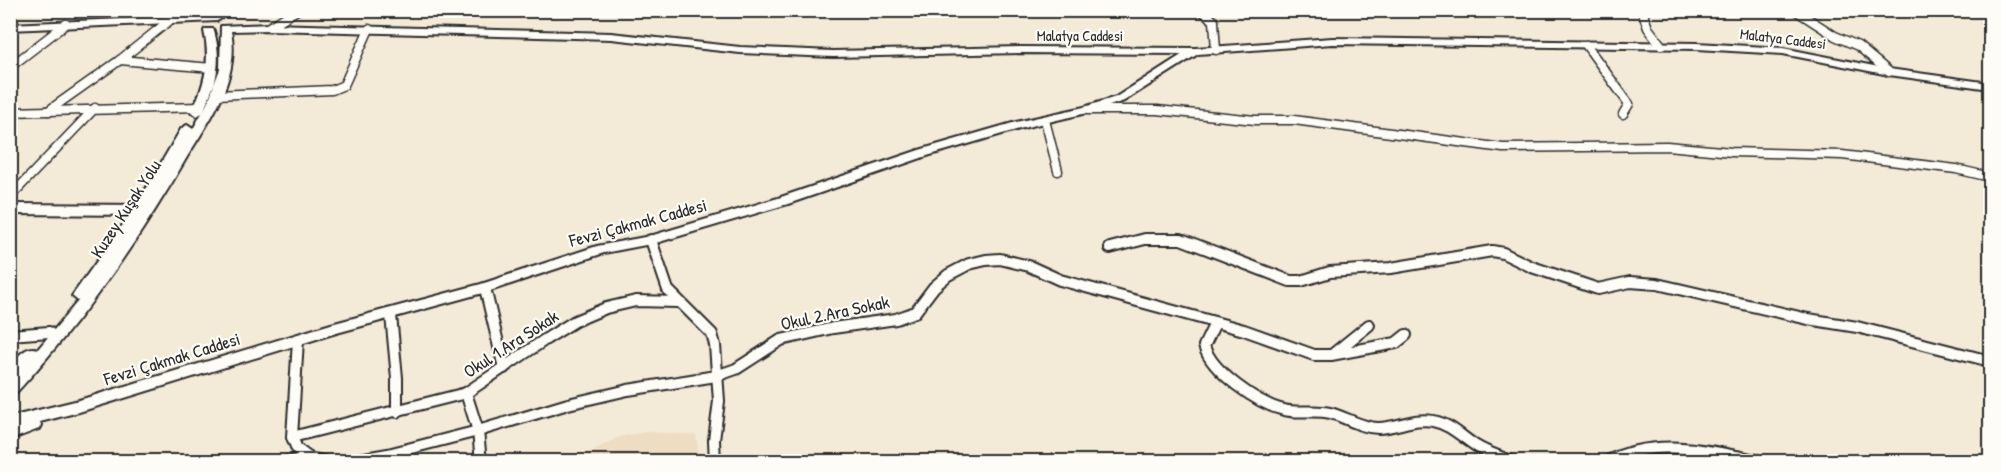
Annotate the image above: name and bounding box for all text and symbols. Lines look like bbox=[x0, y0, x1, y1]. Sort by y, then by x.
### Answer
street label: Malatya Caddesi bbox=[1739, 23, 1827, 54]
street label: Malatya Caddesi bbox=[1037, 25, 1123, 46]
street label: Kuzey Kuşak Yolu bbox=[84, 155, 167, 263]
street label: Fevzi Çakmak Caddesi bbox=[565, 192, 709, 253]
street label: Okul 2.Ara Sokak bbox=[778, 289, 892, 336]
street label: Okul 1.Ara Sokak bbox=[458, 303, 563, 384]
street label: Fevzi Çakmak Caddesi bbox=[100, 326, 243, 391]

